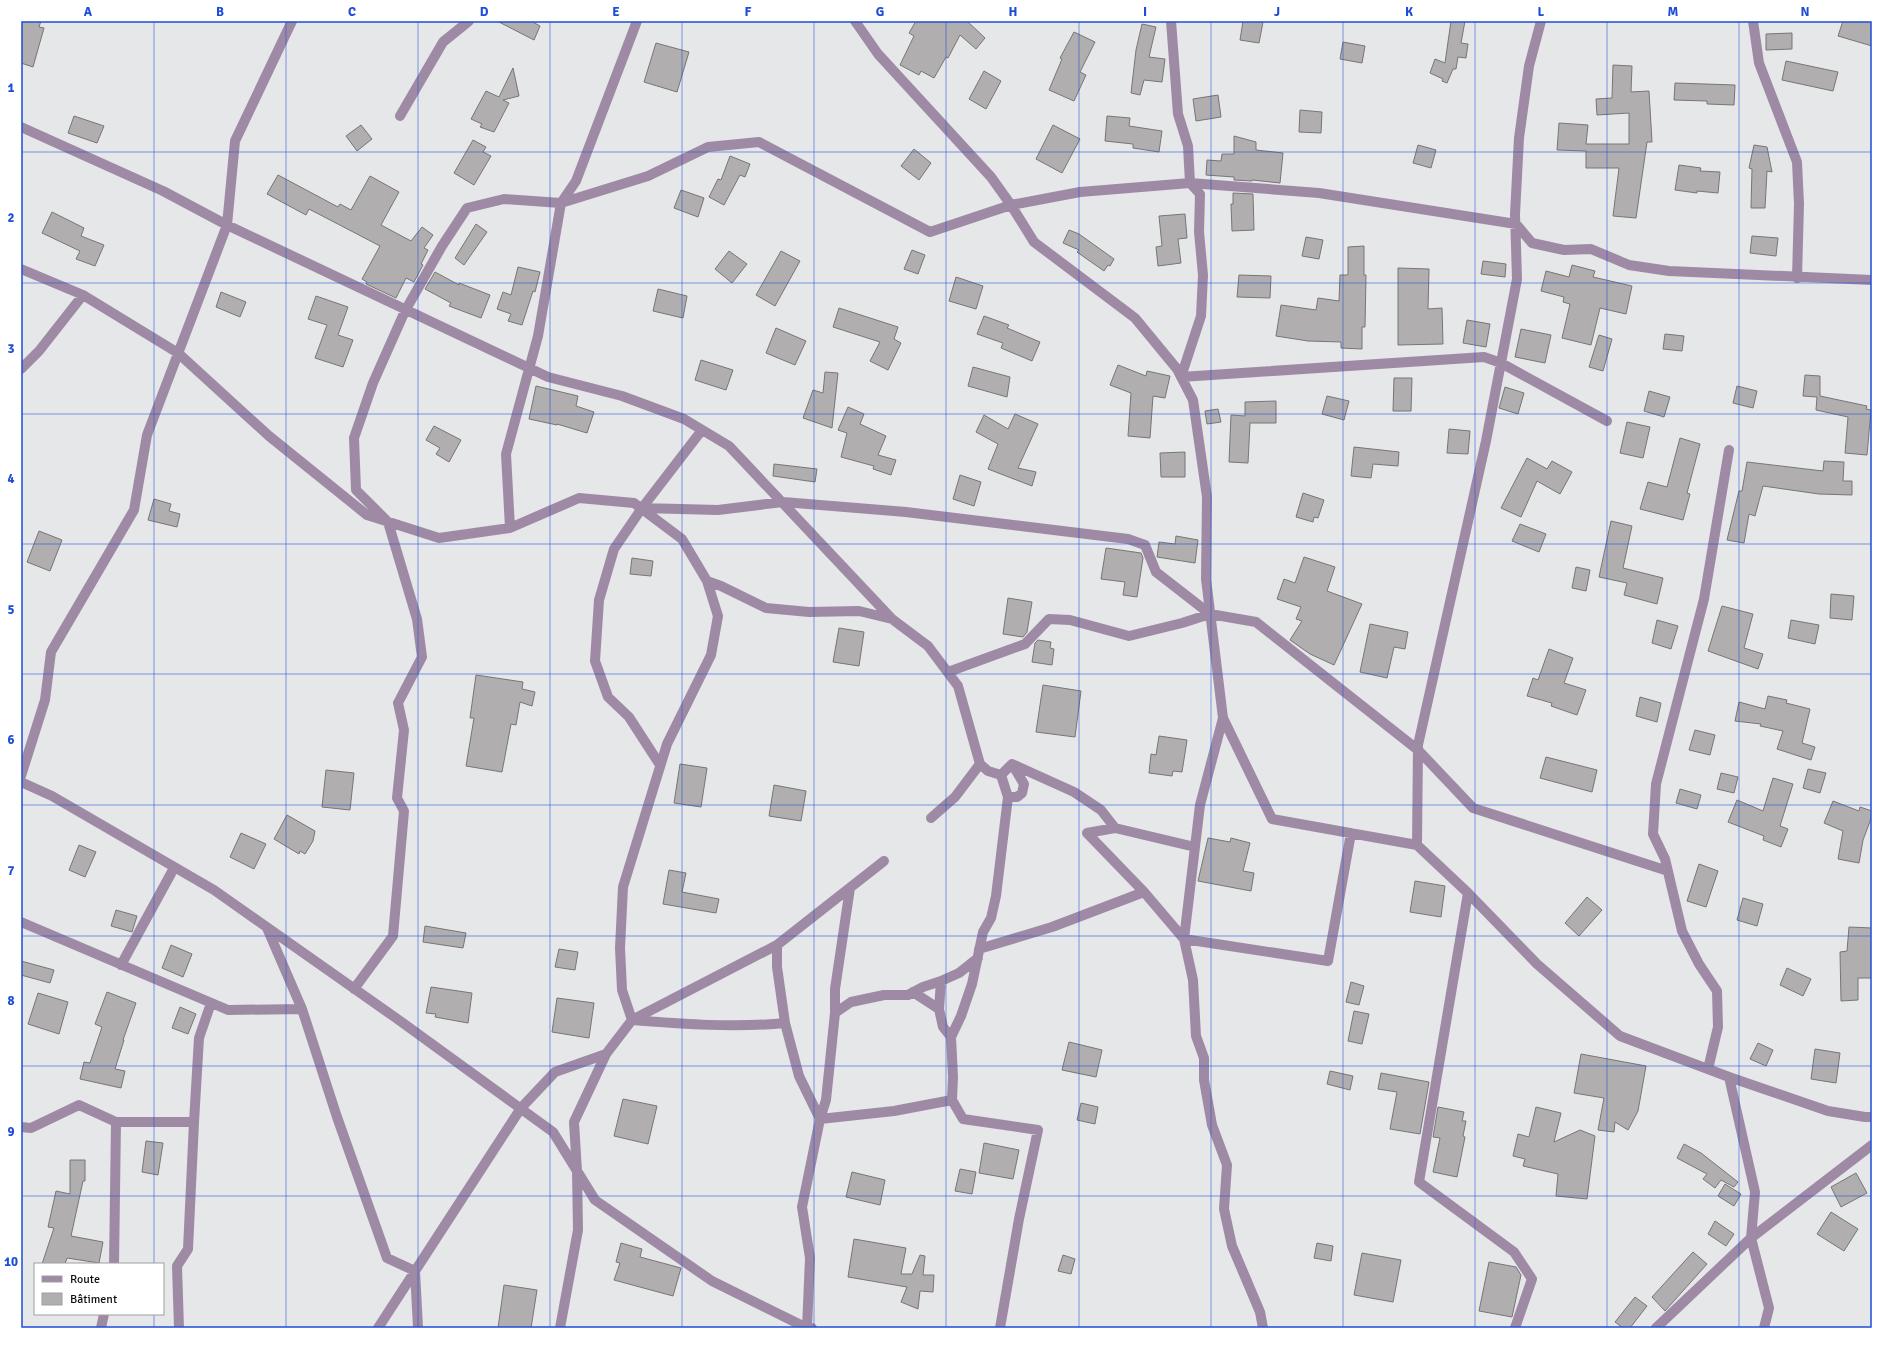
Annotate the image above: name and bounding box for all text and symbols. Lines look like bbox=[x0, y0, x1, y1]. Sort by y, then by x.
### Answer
text: A bbox=[84, 4, 93, 20]
text: B bbox=[216, 4, 224, 20]
text: C bbox=[348, 4, 356, 20]
text: D bbox=[480, 4, 489, 20]
text: E bbox=[612, 4, 620, 20]
text: F bbox=[745, 4, 752, 20]
text: G bbox=[876, 4, 884, 20]
text: H bbox=[1009, 4, 1017, 20]
text: I bbox=[1143, 4, 1147, 20]
text: J bbox=[1274, 4, 1280, 20]
text: K bbox=[1405, 4, 1413, 20]
text: L bbox=[1538, 4, 1545, 20]
text: M bbox=[1668, 4, 1679, 20]
text: N bbox=[1800, 4, 1810, 20]
text: 1 bbox=[7, 80, 15, 96]
text: 2 bbox=[7, 210, 15, 226]
text: 3 bbox=[7, 341, 15, 357]
text: 4 bbox=[7, 471, 15, 487]
text: 5 bbox=[7, 602, 15, 618]
text: 6 bbox=[7, 732, 15, 748]
text: 7 bbox=[7, 863, 15, 879]
text: 8 bbox=[7, 993, 15, 1009]
text: 9 bbox=[7, 1124, 15, 1140]
text: 10 bbox=[4, 1254, 18, 1270]
legend bbox=[34, 1263, 164, 1315]
text: Route bbox=[70, 1272, 100, 1287]
text: Bâtiment bbox=[70, 1292, 117, 1307]

